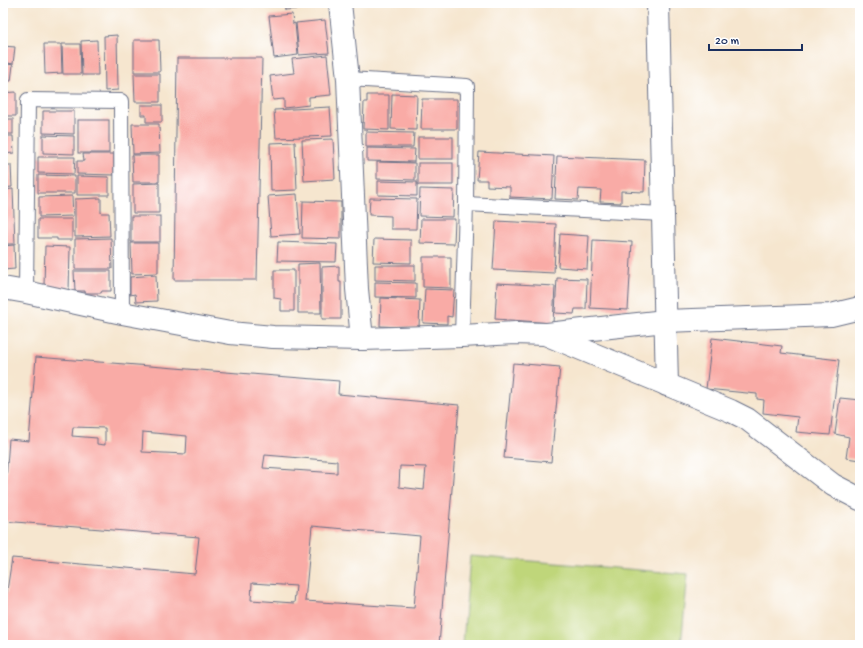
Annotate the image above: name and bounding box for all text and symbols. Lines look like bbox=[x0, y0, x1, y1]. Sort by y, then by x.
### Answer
scale bar bbox=[709, 26, 802, 52]
text: 20 m bbox=[715, 35, 740, 49]

